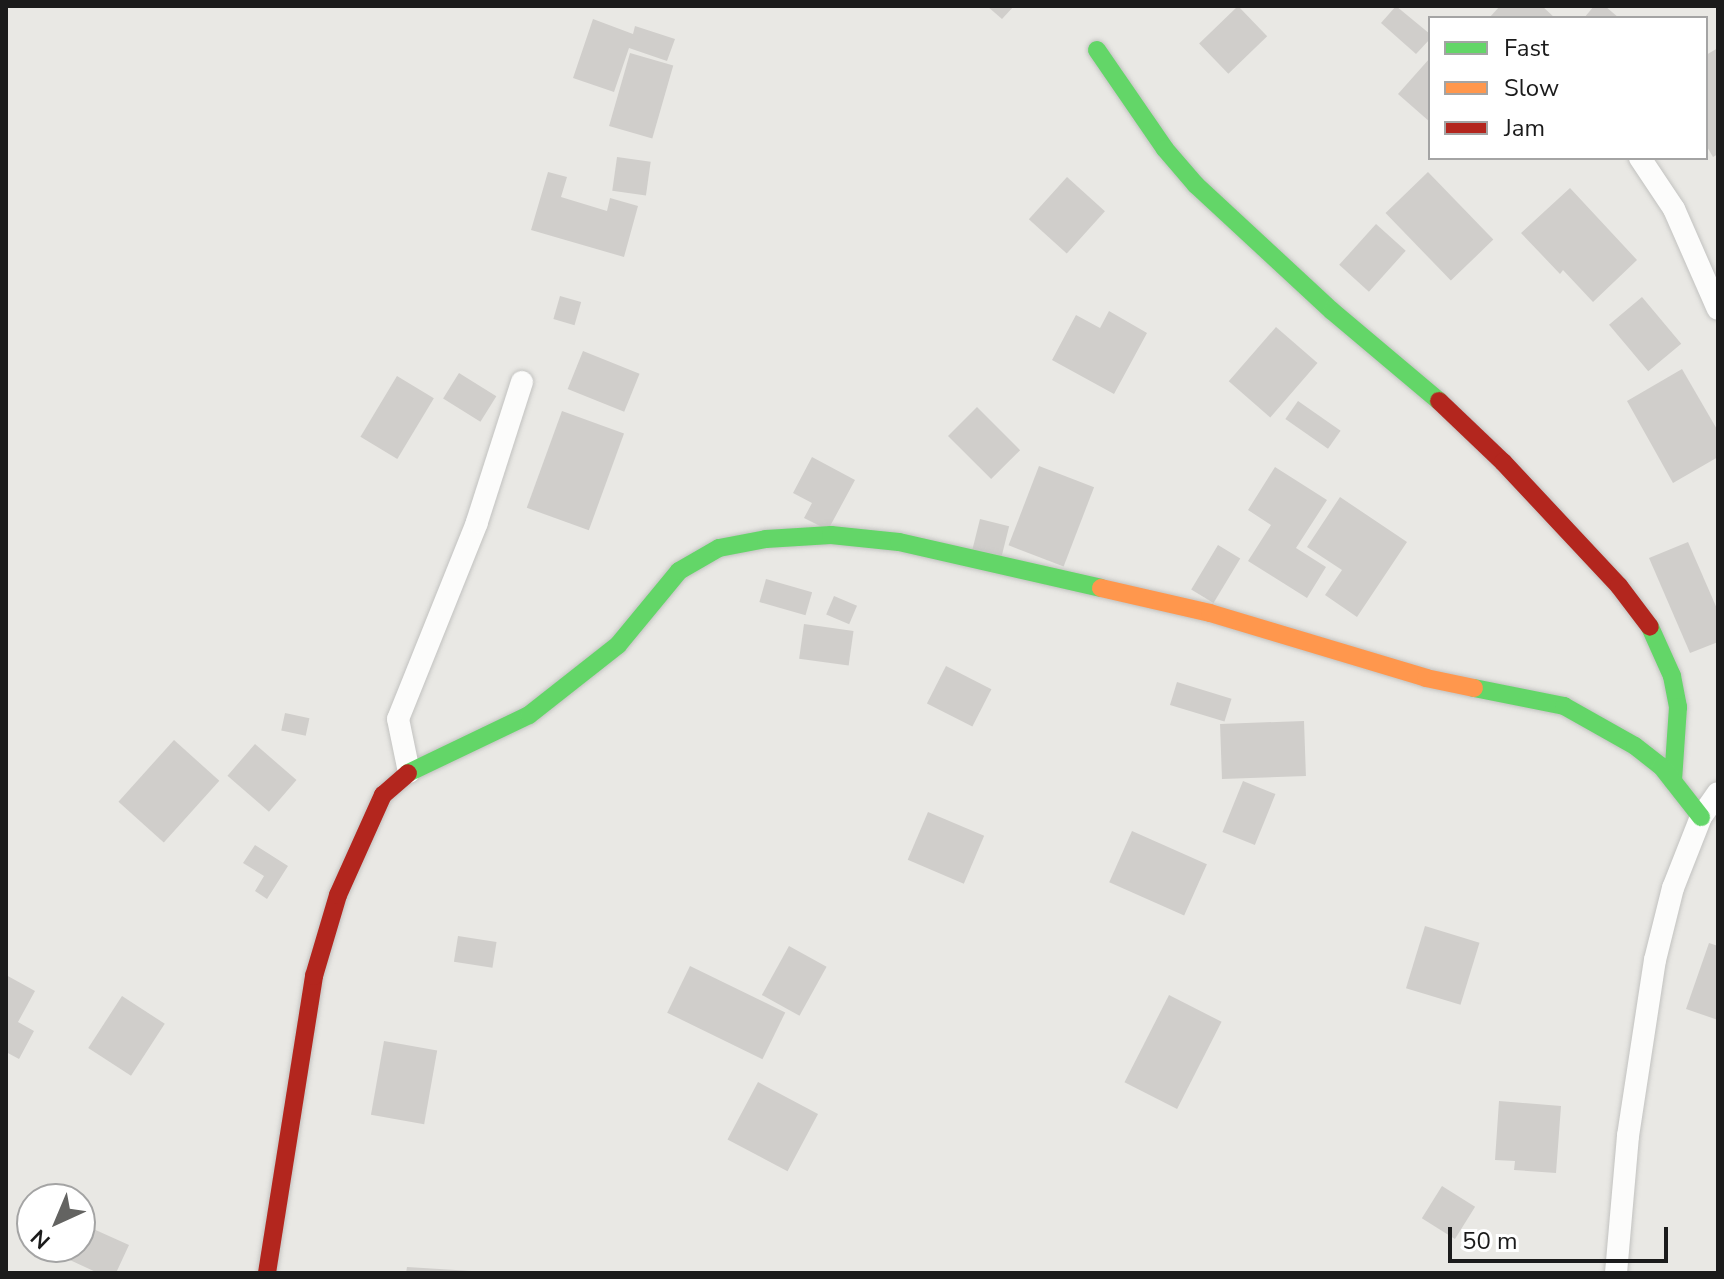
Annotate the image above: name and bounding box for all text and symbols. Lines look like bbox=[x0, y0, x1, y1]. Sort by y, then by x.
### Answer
legend bbox=[1428, 16, 1708, 160]
text: Fast bbox=[1504, 32, 1549, 64]
text: Slow bbox=[1504, 72, 1559, 104]
text: Jam bbox=[1504, 112, 1545, 144]
north arrow bbox=[16, 1183, 96, 1263]
scale bar bbox=[1452, 1211, 1672, 1261]
text: N bbox=[24, 1222, 57, 1255]
text: 50 m bbox=[1462, 1225, 1518, 1257]

